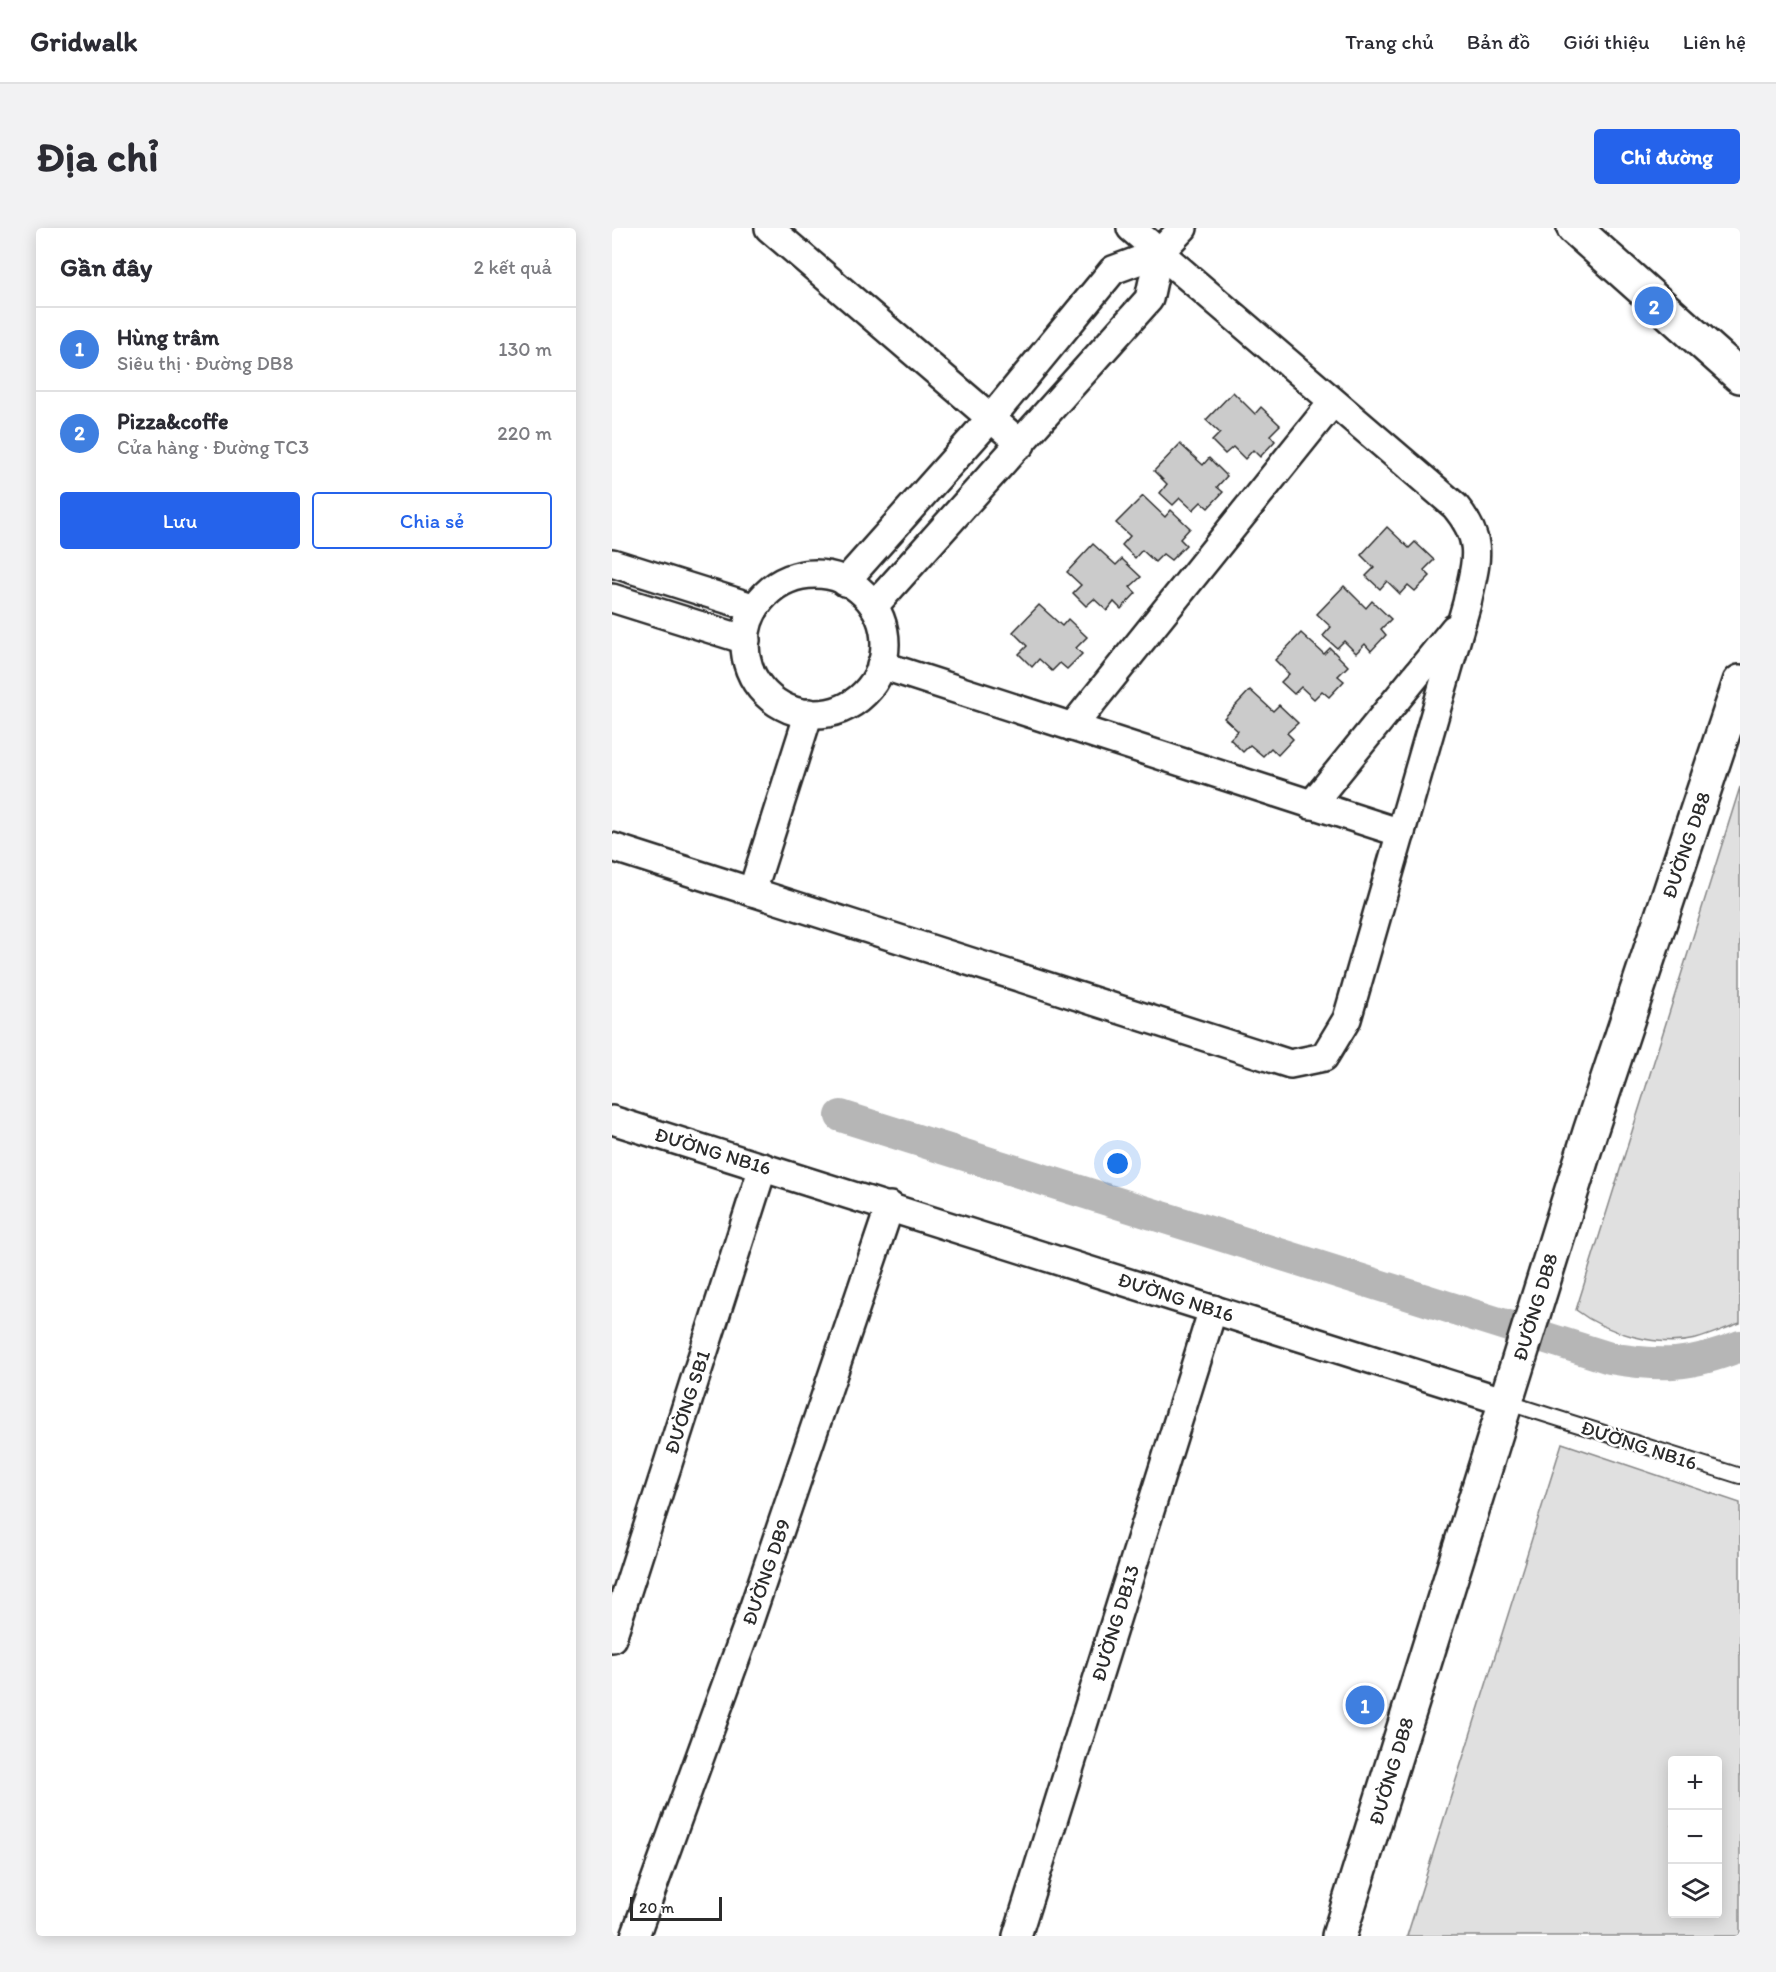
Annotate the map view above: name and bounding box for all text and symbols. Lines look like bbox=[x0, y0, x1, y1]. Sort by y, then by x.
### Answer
text: Gridwalk bbox=[30, 24, 138, 58]
text: Trang chủ bbox=[1345, 29, 1434, 54]
text: Bản đồ bbox=[1467, 29, 1530, 54]
text: Giới thiệu bbox=[1563, 29, 1650, 54]
text: Liên hệ bbox=[1683, 29, 1746, 54]
button: Chỉ đường bbox=[1594, 129, 1740, 184]
text: Địa chỉ bbox=[36, 131, 159, 182]
text: Gần đây bbox=[60, 251, 152, 283]
text: 2 kết quả bbox=[473, 255, 552, 279]
pin: 2 bbox=[1634, 284, 1674, 328]
text: Hùng trâm bbox=[117, 324, 219, 351]
text: 1 bbox=[75, 337, 84, 361]
text: 130 m bbox=[498, 337, 552, 361]
text: Siêu thị · Đường DB8 bbox=[117, 351, 293, 375]
text: Pizza&coffe bbox=[117, 408, 228, 435]
text: 2 bbox=[74, 421, 85, 445]
text: 220 m bbox=[497, 421, 552, 445]
text: Cửa hàng · Đường TC3 bbox=[117, 435, 309, 459]
button: Lưu bbox=[60, 492, 300, 549]
button: Chia sẻ bbox=[312, 492, 552, 549]
street label: ĐƯỜNG DB8 bbox=[1657, 788, 1716, 902]
street label: ĐƯỜNG NB16 bbox=[652, 1122, 774, 1180]
your location bbox=[1103, 1149, 1132, 1178]
street label: ĐƯỜNG DB8 bbox=[1507, 1250, 1563, 1364]
street label: ĐƯỜNG NB16 bbox=[1115, 1267, 1237, 1327]
street label: ĐƯỜNG SB1 bbox=[659, 1347, 715, 1457]
street label: ĐƯỜNG NB16 bbox=[1578, 1415, 1700, 1475]
street label: ĐƯỜNG DB9 bbox=[737, 1516, 795, 1628]
street label: ĐƯỜNG DB13 bbox=[1086, 1562, 1144, 1684]
pin: 1 bbox=[1346, 1682, 1384, 1728]
street label: ĐƯỜNG DB8 bbox=[1363, 1714, 1419, 1828]
map controls bbox=[1668, 1756, 1722, 1918]
button: + bbox=[1668, 1756, 1722, 1810]
button: − bbox=[1668, 1810, 1722, 1864]
button: layers bbox=[1668, 1864, 1722, 1918]
scale bar bbox=[630, 1894, 722, 1922]
text: 20 m bbox=[639, 1898, 674, 1917]

